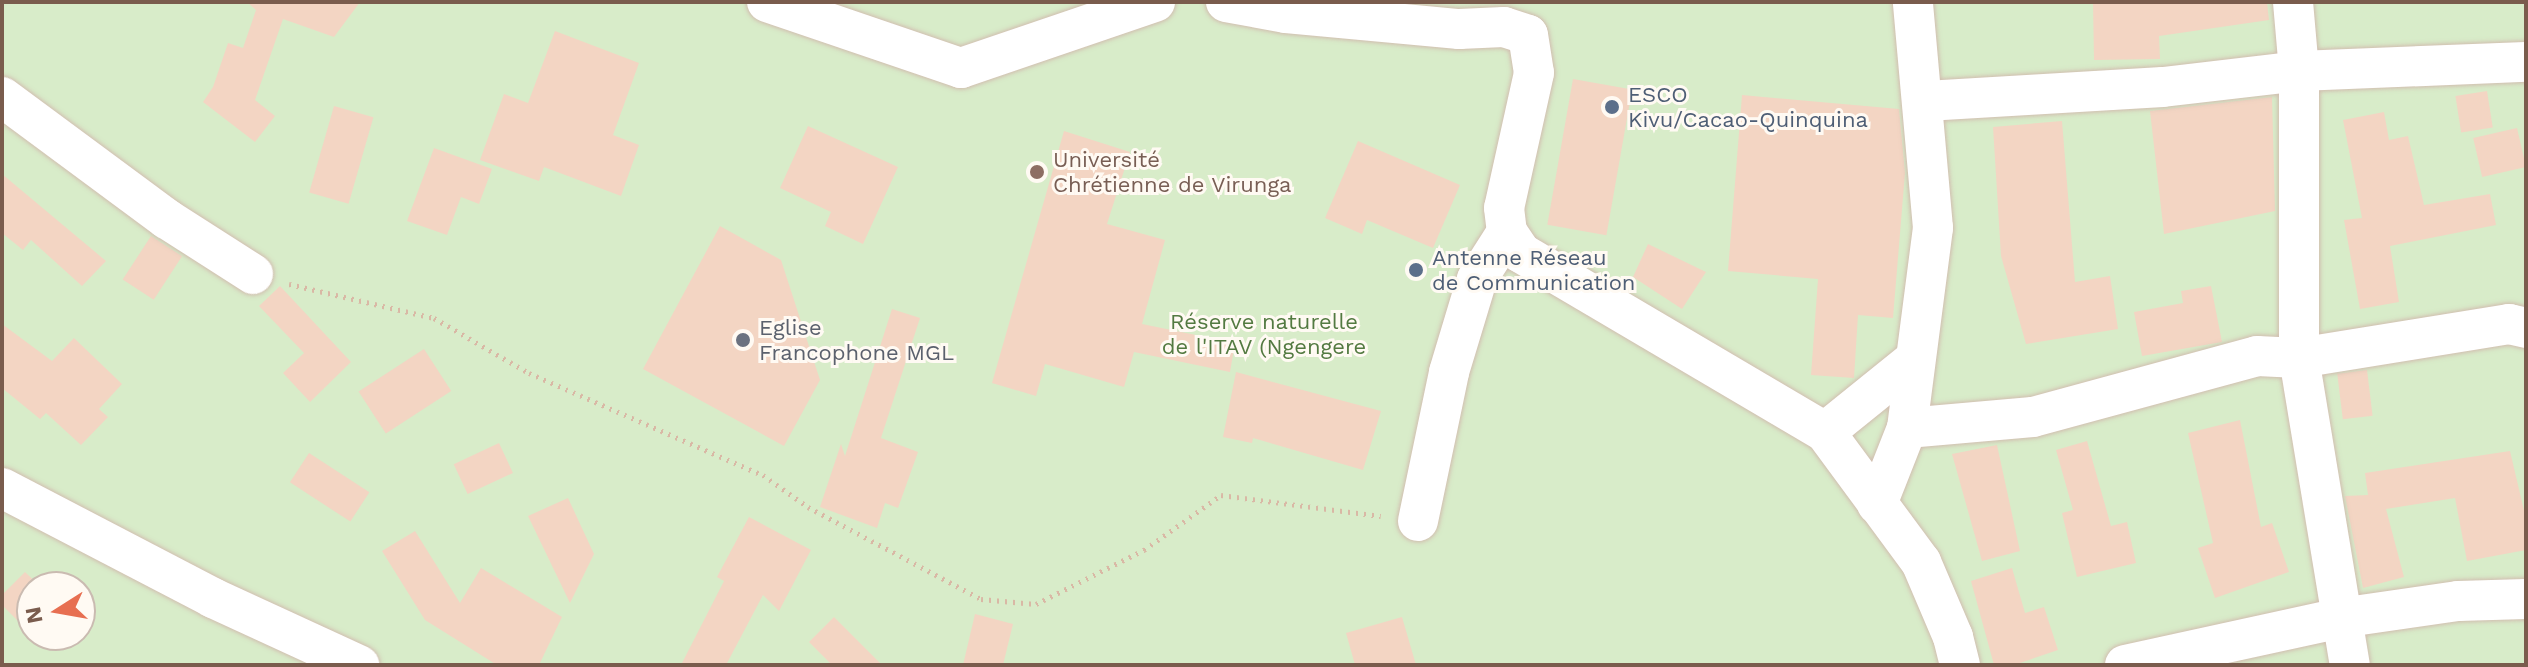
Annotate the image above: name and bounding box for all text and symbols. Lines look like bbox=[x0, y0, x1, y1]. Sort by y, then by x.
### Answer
place label: ESCO Kivu/Cacao-Quinquina bbox=[1628, 81, 1868, 132]
marker: ESCO Kivu/Cacao-Quinquina bbox=[1603, 98, 1621, 116]
place label: Université Chrétienne de Virunga bbox=[1053, 146, 1292, 198]
marker: Université Chrétienne de Virunga bbox=[1028, 163, 1046, 181]
place label: Antenne Réseau de Communication bbox=[1432, 244, 1635, 296]
marker: Antenne Réseau de Communication bbox=[1407, 261, 1425, 279]
park label: Réserve naturelle de l'ITAV (Ngengere bbox=[1161, 308, 1367, 360]
place label: Eglise Francophone MGL bbox=[759, 314, 954, 366]
marker: Eglise Francophone MGL bbox=[734, 331, 752, 349]
north arrow bbox=[16, 571, 96, 651]
text: N bbox=[20, 605, 48, 626]

